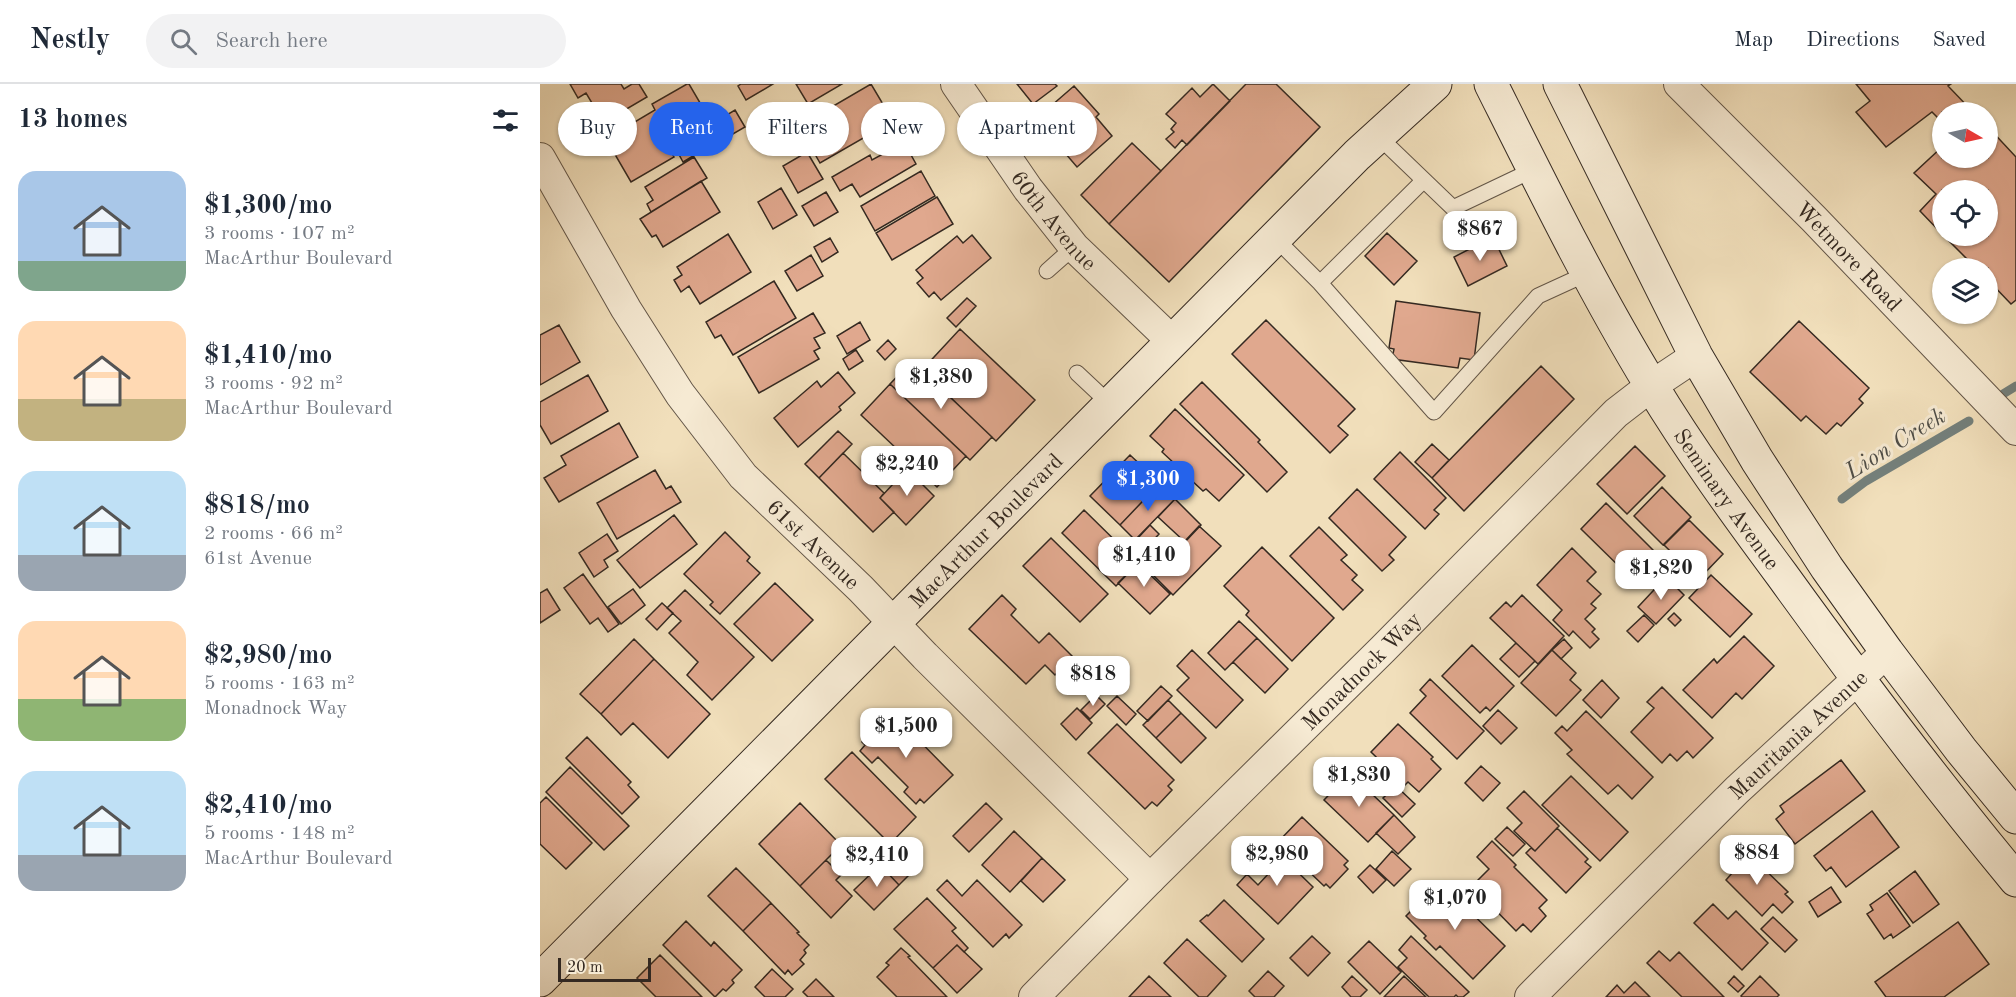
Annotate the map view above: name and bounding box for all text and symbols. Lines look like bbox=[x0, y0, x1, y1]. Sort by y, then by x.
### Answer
search box bbox=[146, 14, 566, 68]
icon: search bbox=[167, 25, 200, 58]
text: Nestly bbox=[30, 27, 110, 55]
text: Search here bbox=[215, 30, 328, 52]
text: Map bbox=[1734, 30, 1773, 51]
text: Directions bbox=[1806, 30, 1900, 51]
text: Saved bbox=[1933, 30, 1986, 51]
chip: Buy bbox=[558, 102, 637, 156]
chip: Rent bbox=[649, 102, 734, 156]
chip: Filters bbox=[746, 102, 849, 156]
chip: New bbox=[861, 102, 945, 156]
chip: Apartment bbox=[957, 102, 1097, 156]
north arrow bbox=[1932, 102, 1998, 168]
map controls bbox=[1932, 102, 1998, 324]
icon: filters bbox=[489, 104, 522, 137]
text: 13 homes bbox=[18, 107, 127, 133]
street label: 60th Avenue bbox=[1006, 167, 1100, 275]
button: locate bbox=[1932, 180, 1998, 246]
text: $1,300/mo bbox=[204, 193, 332, 219]
icon: home bbox=[66, 195, 138, 267]
street label: Wetmore Road bbox=[1791, 199, 1905, 316]
pin: $867 bbox=[1444, 211, 1516, 262]
text: $867 bbox=[1457, 220, 1503, 240]
text: 3 rooms · 107 m² bbox=[204, 224, 354, 244]
text: MacArthur Boulevard bbox=[204, 249, 393, 269]
button: layers bbox=[1932, 258, 1998, 324]
text: $1,410/mo bbox=[204, 343, 332, 369]
icon: home bbox=[66, 345, 138, 417]
pin: $1,380 bbox=[892, 359, 990, 410]
text: $1,380 bbox=[909, 368, 973, 388]
text: 3 rooms · 92 m² bbox=[204, 374, 343, 394]
text: MacArthur Boulevard bbox=[204, 399, 393, 419]
water label: Lion Creek bbox=[1841, 404, 1951, 486]
street label: Seminary Avenue bbox=[1669, 425, 1783, 574]
pin: $2,240 bbox=[858, 446, 956, 497]
street label: MacArthur Boulevard bbox=[906, 450, 1068, 613]
text: $2,240 bbox=[875, 455, 939, 475]
pin: $1,300 bbox=[1099, 461, 1197, 512]
text: $1,300 bbox=[1116, 470, 1180, 490]
text: $818/mo bbox=[204, 493, 310, 519]
icon: home bbox=[66, 495, 138, 567]
street label: 61st Avenue bbox=[762, 496, 863, 594]
text: 2 rooms · 66 m² bbox=[204, 524, 343, 544]
pin: $1,410 bbox=[1095, 537, 1193, 588]
text: $1,410 bbox=[1112, 546, 1176, 566]
text: 61st Avenue bbox=[204, 549, 312, 569]
pin: $1,820 bbox=[1612, 550, 1710, 601]
text: $1,820 bbox=[1629, 559, 1693, 579]
street label: Monadnock Way bbox=[1299, 608, 1426, 735]
text: $2,980/mo bbox=[204, 643, 332, 669]
icon: home bbox=[66, 645, 138, 717]
pin: $818 bbox=[1057, 656, 1129, 707]
text: $818 bbox=[1070, 665, 1116, 685]
street label: Mauritania Avenue bbox=[1725, 667, 1872, 805]
text: 5 rooms · 163 m² bbox=[204, 674, 354, 694]
text: Monadnock Way bbox=[204, 699, 347, 719]
pin: $1,500 bbox=[857, 708, 955, 759]
text: $1,500 bbox=[874, 717, 938, 737]
pin: $1,830 bbox=[1310, 757, 1408, 808]
text: $1,830 bbox=[1327, 766, 1391, 786]
text: $2,410/mo bbox=[204, 793, 332, 819]
icon: home bbox=[66, 795, 138, 867]
text: 5 rooms · 148 m² bbox=[204, 824, 354, 844]
pin: $884 bbox=[1721, 835, 1793, 886]
pin: $2,980 bbox=[1228, 836, 1326, 887]
pin: $2,410 bbox=[828, 837, 926, 888]
text: $884 bbox=[1734, 844, 1780, 864]
text: $2,980 bbox=[1245, 845, 1309, 865]
text: $2,410 bbox=[845, 846, 909, 866]
text: MacArthur Boulevard bbox=[204, 849, 393, 869]
pin: $1,070 bbox=[1406, 880, 1504, 931]
text: $1,070 bbox=[1423, 889, 1487, 909]
scale bar bbox=[558, 955, 651, 982]
text: 20 m bbox=[567, 960, 603, 976]

